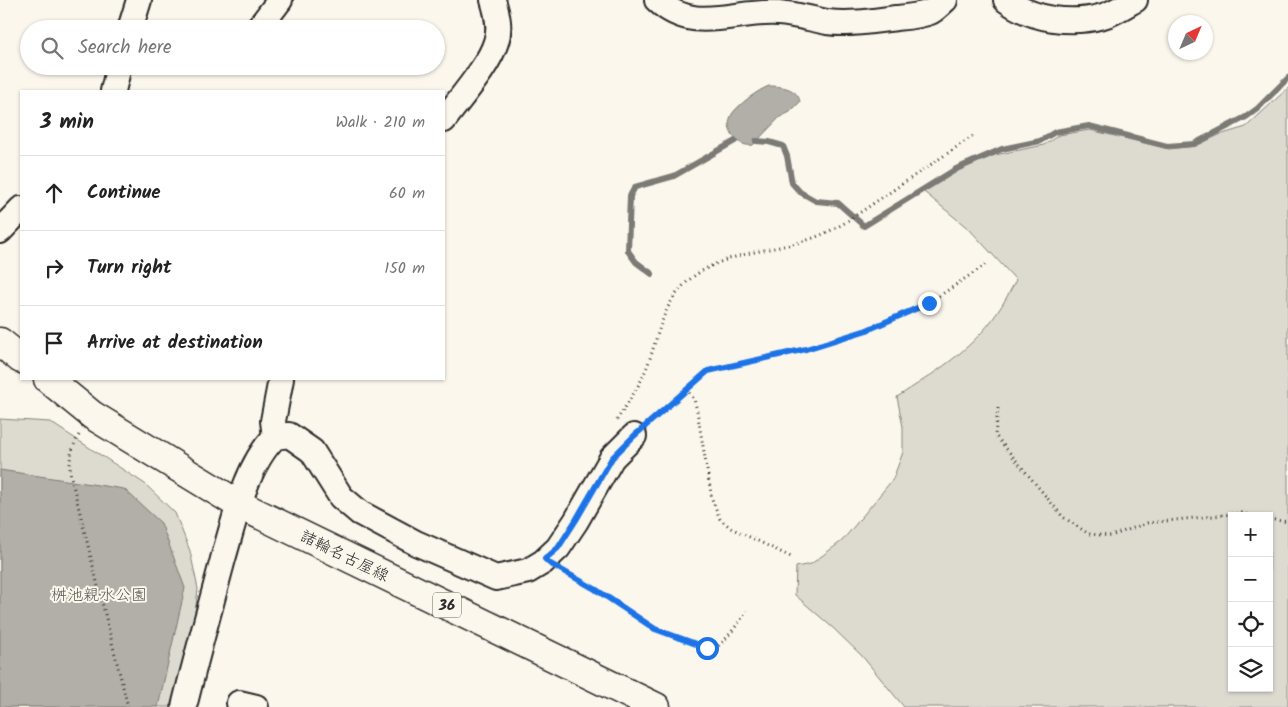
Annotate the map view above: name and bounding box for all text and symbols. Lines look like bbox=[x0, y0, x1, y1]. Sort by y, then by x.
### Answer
north arrow bbox=[1168, 15, 1213, 60]
search box bbox=[20, 20, 445, 75]
text: Search here bbox=[78, 33, 172, 63]
icon: search bbox=[38, 34, 66, 62]
text: 3 min bbox=[40, 106, 94, 139]
text: Walk · 210 m bbox=[335, 110, 425, 135]
text: Continue bbox=[87, 178, 160, 208]
icon: ahead bbox=[40, 179, 68, 207]
text: 60 m bbox=[389, 181, 425, 206]
text: Turn right bbox=[87, 253, 172, 283]
icon: right bbox=[40, 254, 68, 282]
text: 150 m bbox=[384, 256, 425, 281]
route end bbox=[918, 292, 941, 315]
text: Arrive at destination bbox=[87, 328, 263, 358]
icon: arrive bbox=[40, 329, 68, 357]
map controls bbox=[1228, 512, 1273, 692]
button: + bbox=[1228, 512, 1273, 557]
street label: 諸輪名古屋線 bbox=[296, 524, 393, 589]
button: − bbox=[1228, 557, 1273, 602]
park label: 桝池親水公園 bbox=[51, 583, 147, 608]
road number: 36 bbox=[433, 592, 461, 618]
button: locate bbox=[1228, 602, 1273, 647]
route start bbox=[696, 637, 719, 660]
button: layers bbox=[1228, 647, 1273, 692]

